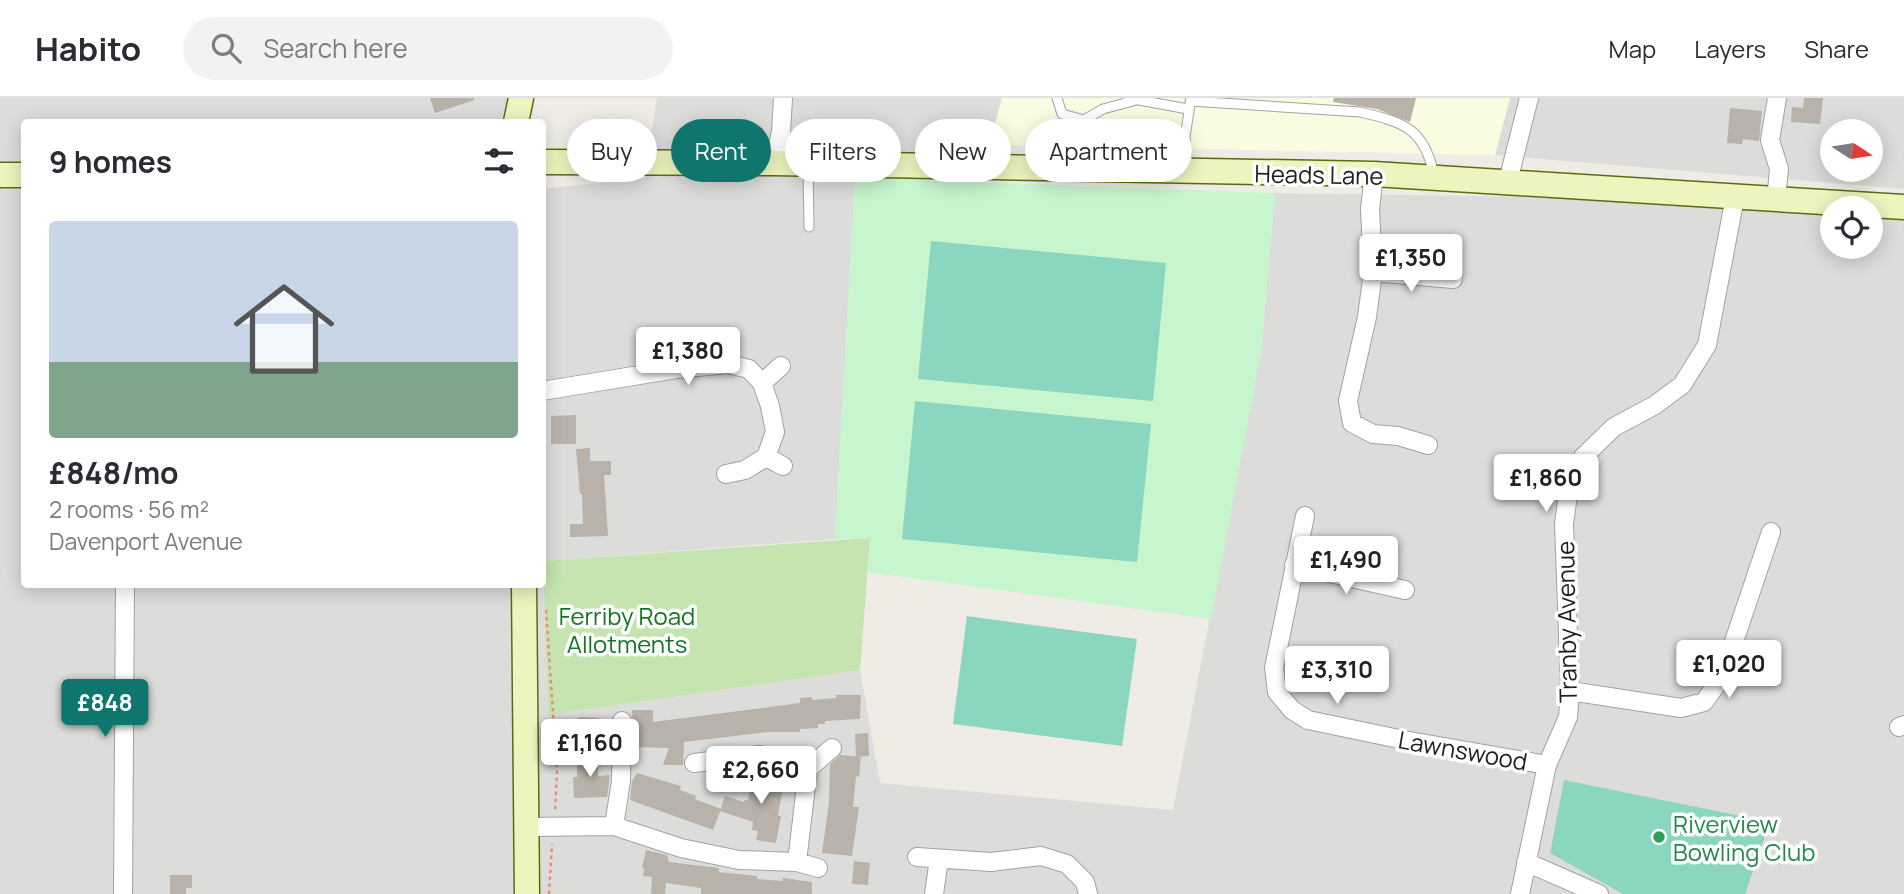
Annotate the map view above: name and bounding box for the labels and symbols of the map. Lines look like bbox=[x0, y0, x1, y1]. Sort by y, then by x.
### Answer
north arrow bbox=[1820, 119, 1883, 182]
street label: Heads Lane bbox=[1254, 156, 1384, 192]
pin: £1,350 bbox=[1354, 234, 1468, 294]
pin: £1,380 bbox=[631, 328, 745, 387]
pin: £1,860 bbox=[1489, 454, 1603, 514]
pin: £1,490 bbox=[1289, 536, 1403, 596]
street label: Tranby Avenue bbox=[1548, 541, 1584, 703]
park label: Ferriby Road Allotments bbox=[559, 599, 695, 660]
pin: £1,020 bbox=[1672, 640, 1786, 700]
pin: £3,310 bbox=[1280, 646, 1394, 706]
pin: £848 bbox=[64, 680, 146, 739]
pin: £1,160 bbox=[533, 720, 647, 779]
street label: Lawnswood bbox=[1396, 722, 1530, 778]
pin: £2,660 bbox=[704, 746, 818, 806]
place label: Riverview Bowling Club bbox=[1673, 807, 1816, 868]
marker: Riverview Bowling Club bbox=[1651, 829, 1667, 845]

